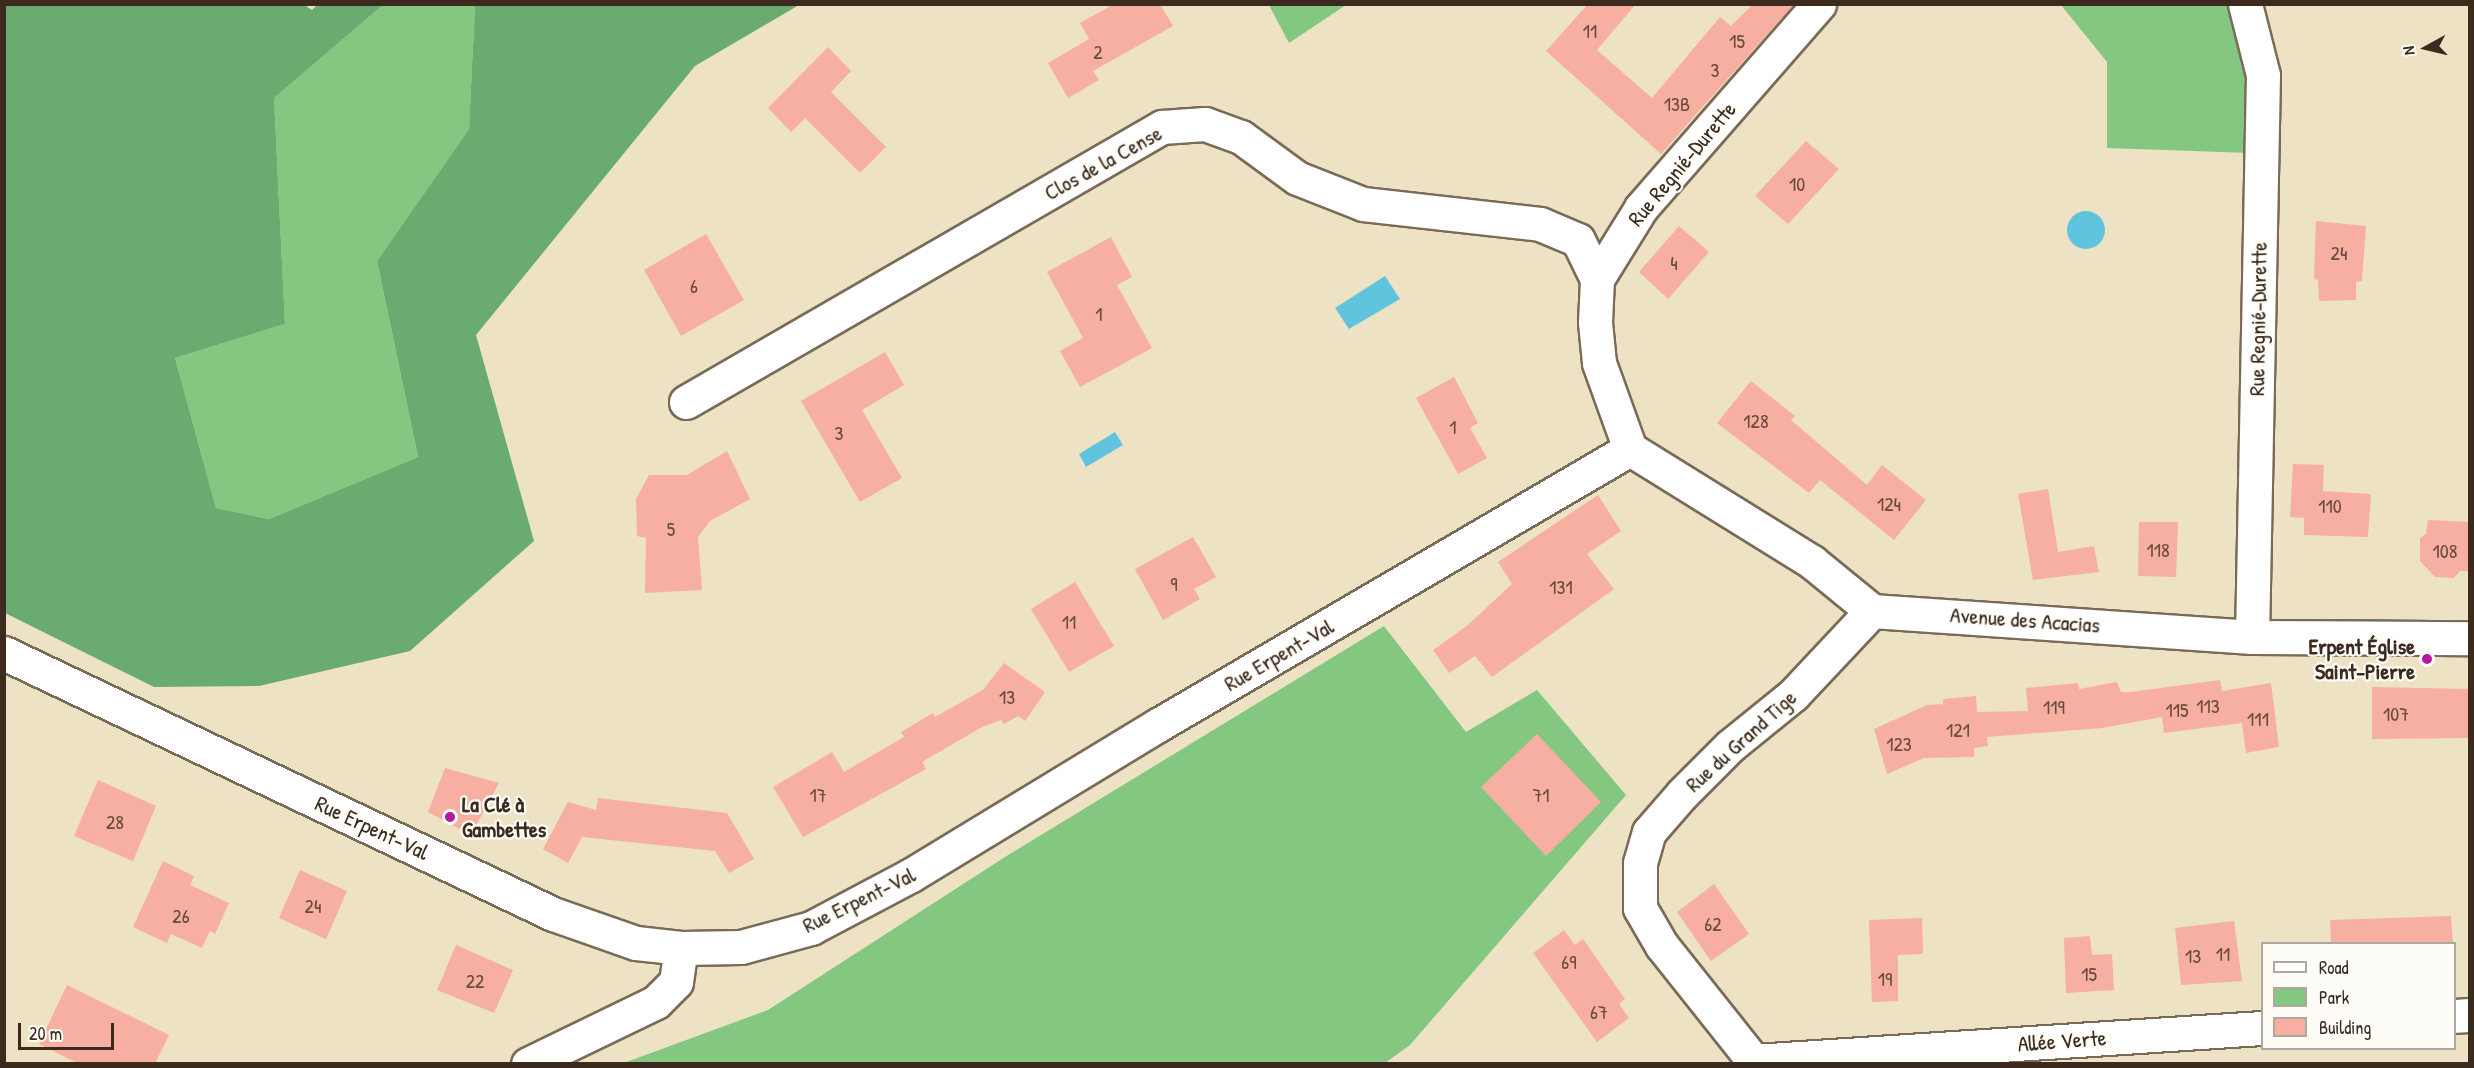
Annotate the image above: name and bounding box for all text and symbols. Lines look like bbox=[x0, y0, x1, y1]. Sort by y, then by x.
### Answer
house number: 11 bbox=[1583, 18, 1597, 42]
north arrow bbox=[2396, 18, 2456, 78]
house number: 15 bbox=[1729, 28, 1745, 52]
house number: 2 bbox=[1093, 39, 1103, 63]
text: N bbox=[2397, 45, 2420, 56]
house number: 3 bbox=[1711, 57, 1719, 81]
house number: 13B bbox=[1664, 91, 1690, 115]
street label: Rue Regnié-Durette bbox=[1622, 97, 1742, 231]
street label: Clos de la Cense bbox=[1040, 120, 1166, 206]
house number: 10 bbox=[1789, 171, 1805, 195]
house number: 24 bbox=[2331, 240, 2347, 264]
street label: Rue Regnié-Durette bbox=[2243, 242, 2273, 396]
house number: 4 bbox=[1670, 250, 1678, 274]
house number: 6 bbox=[690, 273, 698, 297]
house number: 1 bbox=[1095, 301, 1103, 325]
house number: 128 bbox=[1743, 408, 1769, 432]
house number: 1 bbox=[1449, 414, 1457, 438]
house number: 3 bbox=[835, 420, 843, 444]
house number: 124 bbox=[1877, 491, 1901, 515]
house number: 110 bbox=[2318, 493, 2342, 517]
house number: 5 bbox=[667, 516, 675, 540]
house number: 118 bbox=[2146, 537, 2170, 561]
house number: 108 bbox=[2433, 538, 2457, 562]
house number: 9 bbox=[1170, 571, 1178, 595]
house number: 131 bbox=[1549, 574, 1573, 598]
street label: Avenue des Acacias bbox=[1949, 602, 2101, 638]
house number: 11 bbox=[1062, 609, 1076, 633]
street label: Rue Erpent-Val bbox=[1219, 613, 1339, 697]
place label: Erpent Église Saint-Pierre bbox=[2309, 633, 2415, 684]
marker: Erpent Église Saint-Pierre bbox=[2420, 652, 2434, 666]
house number: 13 bbox=[999, 684, 1015, 708]
street label: Rue du Grand Tige bbox=[1680, 684, 1802, 798]
house number: 113 bbox=[2196, 693, 2220, 717]
house number: 119 bbox=[2043, 694, 2065, 718]
house number: 115 bbox=[2166, 697, 2188, 721]
house number: 107 bbox=[2383, 701, 2409, 725]
house number: 111 bbox=[2247, 706, 2269, 730]
house number: 121 bbox=[1946, 717, 1970, 741]
house number: 123 bbox=[1886, 731, 1912, 755]
house number: 17 bbox=[809, 782, 827, 806]
house number: 71 bbox=[1532, 782, 1550, 806]
street label: Rue Erpent-Val bbox=[311, 790, 433, 866]
place label: La Clé à Gambettes bbox=[462, 791, 546, 842]
house number: 28 bbox=[106, 809, 124, 833]
marker: La Clé à Gambettes bbox=[443, 810, 457, 824]
street label: Rue Erpent-Val bbox=[798, 861, 920, 939]
house number: 24 bbox=[305, 893, 321, 917]
house number: 26 bbox=[172, 903, 190, 927]
house number: 62 bbox=[1704, 911, 1722, 935]
house number: 11 bbox=[2216, 941, 2230, 965]
legend bbox=[2261, 942, 2456, 1050]
house number: 13 bbox=[2185, 943, 2201, 967]
house number: 69 bbox=[1561, 949, 1577, 973]
text: Road bbox=[2319, 955, 2349, 980]
house number: 15 bbox=[2081, 961, 2097, 985]
house number: 19 bbox=[1878, 966, 1892, 990]
house number: 22 bbox=[466, 968, 484, 992]
text: Park bbox=[2319, 985, 2349, 1010]
house number: 67 bbox=[1590, 999, 1608, 1023]
scale bar bbox=[21, 1011, 117, 1049]
text: Building bbox=[2319, 1015, 2371, 1040]
text: 20 m bbox=[29, 1021, 62, 1046]
street label: Allée Verte bbox=[2017, 1025, 2107, 1057]

